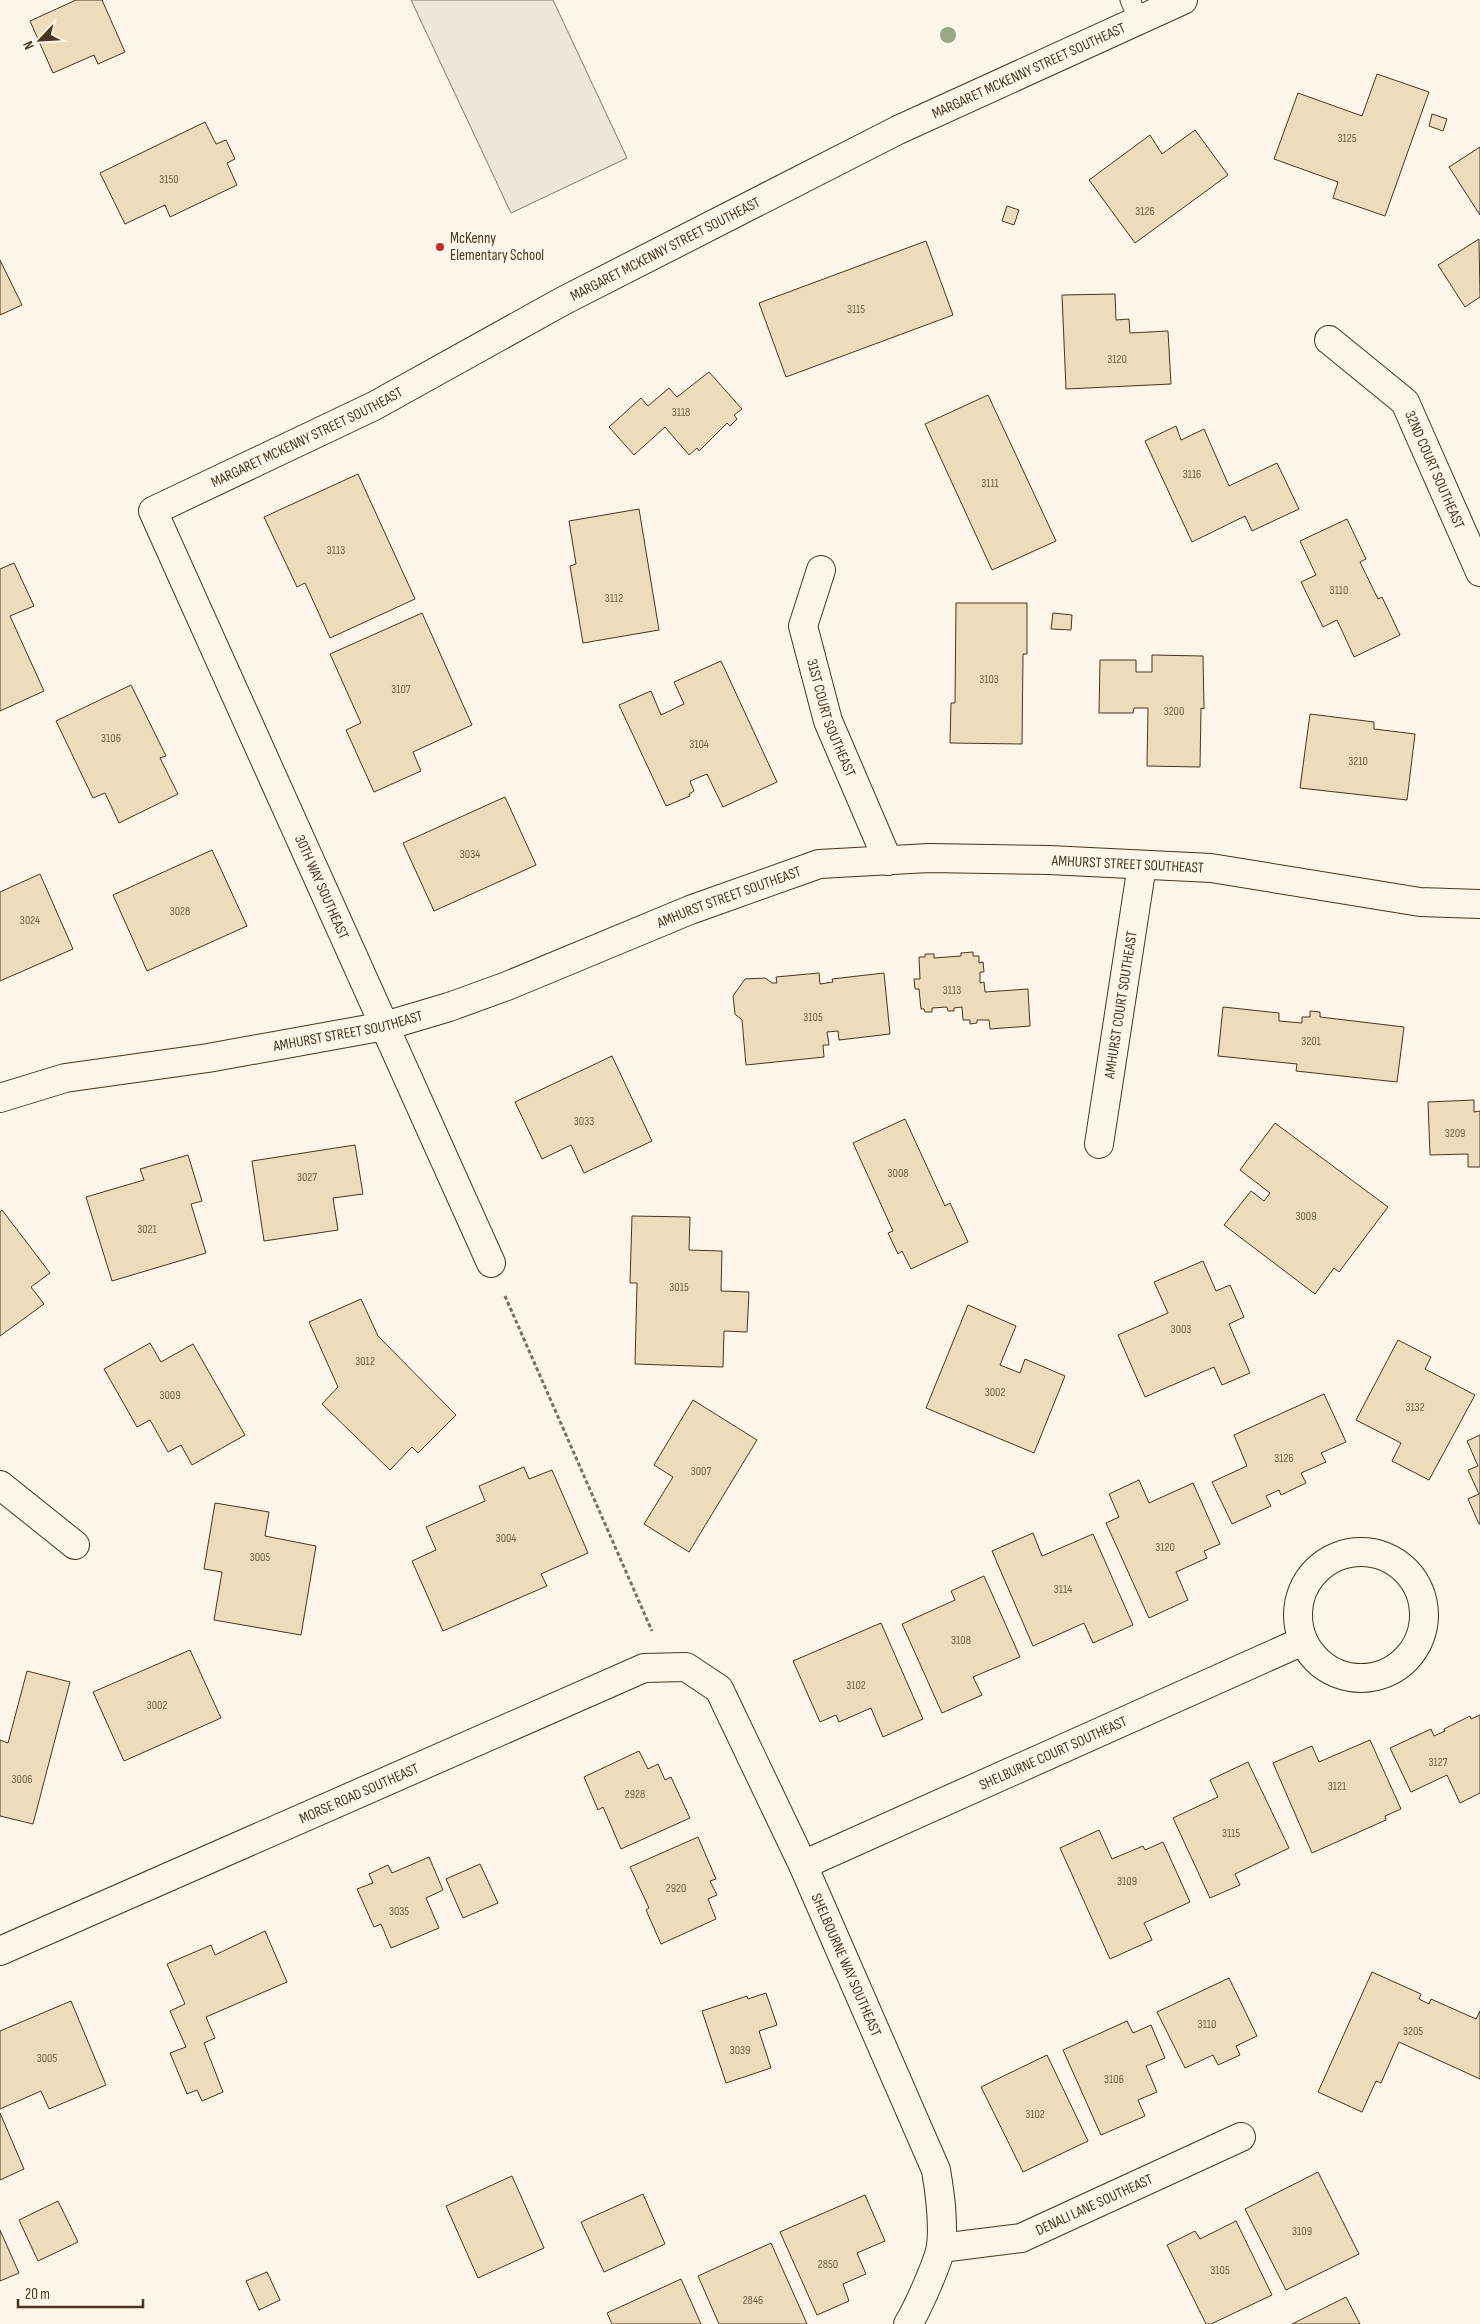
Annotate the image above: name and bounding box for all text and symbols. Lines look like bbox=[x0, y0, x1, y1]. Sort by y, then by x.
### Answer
north arrow bbox=[15, 15, 65, 65]
street label: MARGARET MCKENNY STREET SOUTHEAST bbox=[929, 18, 1129, 123]
text: N bbox=[19, 38, 38, 52]
house number: 3125 bbox=[1337, 131, 1357, 146]
house number: 3150 bbox=[159, 172, 179, 187]
street label: MARGARET MCKENNY STREET SOUTHEAST bbox=[567, 193, 764, 306]
house number: 3126 bbox=[1135, 204, 1155, 219]
place label: McKenny Elementary School bbox=[450, 229, 544, 265]
marker: McKenny Elementary School bbox=[434, 241, 446, 253]
house number: 3115 bbox=[847, 302, 865, 317]
house number: 3120 bbox=[1107, 352, 1127, 367]
street label: MARGARET MCKENNY STREET SOUTHEAST bbox=[208, 383, 406, 492]
house number: 3118 bbox=[672, 405, 690, 420]
street label: 32ND COURT SOUTHEAST bbox=[1400, 408, 1469, 532]
house number: 3116 bbox=[1183, 467, 1201, 482]
house number: 3111 bbox=[981, 476, 1000, 491]
house number: 3113 bbox=[327, 543, 345, 558]
house number: 3110 bbox=[1330, 583, 1348, 598]
house number: 3112 bbox=[605, 591, 623, 606]
street label: 31ST COURT SOUTHEAST bbox=[802, 657, 860, 780]
house number: 3103 bbox=[979, 672, 999, 687]
house number: 3107 bbox=[391, 682, 411, 697]
house number: 3200 bbox=[1164, 704, 1184, 719]
house number: 3106 bbox=[101, 731, 121, 746]
house number: 3104 bbox=[689, 737, 709, 752]
house number: 3210 bbox=[1348, 754, 1368, 769]
street label: 30TH WAY SOUTHEAST bbox=[290, 832, 353, 942]
house number: 3034 bbox=[460, 847, 480, 862]
street label: AMHURST STREET SOUTHEAST bbox=[1050, 851, 1204, 878]
street label: AMHURST STREET SOUTHEAST bbox=[653, 862, 804, 933]
house number: 3028 bbox=[170, 904, 190, 919]
house number: 3024 bbox=[20, 913, 40, 928]
street label: AMHURST COURT SOUTHEAST bbox=[1100, 930, 1142, 1081]
house number: 3113 bbox=[943, 983, 961, 998]
street label: AMHURST STREET SOUTHEAST bbox=[271, 1006, 425, 1056]
house number: 3105 bbox=[803, 1010, 823, 1025]
house number: 3201 bbox=[1301, 1034, 1322, 1049]
house number: 3033 bbox=[574, 1114, 594, 1129]
house number: 3209 bbox=[1445, 1126, 1465, 1141]
house number: 3008 bbox=[888, 1166, 909, 1181]
house number: 3027 bbox=[297, 1170, 317, 1185]
house number: 3009 bbox=[1295, 1209, 1317, 1224]
house number: 3021 bbox=[137, 1222, 158, 1237]
house number: 3015 bbox=[669, 1280, 689, 1295]
house number: 3003 bbox=[1171, 1322, 1191, 1337]
house number: 3012 bbox=[355, 1354, 375, 1369]
house number: 3002 bbox=[985, 1385, 1005, 1400]
house number: 3009 bbox=[159, 1388, 181, 1403]
house number: 3132 bbox=[1405, 1400, 1425, 1415]
house number: 3126 bbox=[1274, 1451, 1294, 1466]
house number: 3007 bbox=[691, 1464, 711, 1479]
house number: 3004 bbox=[496, 1531, 516, 1546]
house number: 3120 bbox=[1155, 1540, 1175, 1555]
house number: 3005 bbox=[250, 1550, 270, 1565]
house number: 3114 bbox=[1054, 1582, 1072, 1597]
house number: 3108 bbox=[951, 1633, 971, 1648]
house number: 3102 bbox=[846, 1678, 866, 1693]
house number: 3002 bbox=[147, 1698, 167, 1713]
street label: SHELBURNE COURT SOUTHEAST bbox=[976, 1712, 1130, 1795]
house number: 3127 bbox=[1428, 1755, 1448, 1770]
street label: MORSE ROAD SOUTHEAST bbox=[296, 1759, 422, 1828]
house number: 3006 bbox=[12, 1772, 33, 1787]
house number: 3121 bbox=[1328, 1779, 1347, 1794]
house number: 2928 bbox=[625, 1787, 645, 1802]
house number: 3115 bbox=[1222, 1826, 1240, 1841]
house number: 3109 bbox=[1117, 1874, 1137, 1889]
house number: 2920 bbox=[666, 1881, 686, 1896]
street label: SHELBOURNE WAY SOUTHEAST bbox=[807, 1891, 886, 2039]
house number: 3035 bbox=[389, 1904, 409, 1919]
house number: 3110 bbox=[1198, 2017, 1216, 2032]
house number: 3205 bbox=[1403, 2024, 1423, 2039]
house number: 3039 bbox=[730, 2043, 750, 2058]
house number: 3005 bbox=[37, 2051, 57, 2066]
house number: 3106 bbox=[1104, 2072, 1124, 2087]
house number: 3102 bbox=[1025, 2107, 1045, 2122]
street label: DENALI LANE SOUTHEAST bbox=[1033, 2170, 1156, 2240]
house number: 3109 bbox=[1292, 2224, 1312, 2239]
house number: 2850 bbox=[818, 2257, 838, 2272]
house number: 3105 bbox=[1210, 2263, 1230, 2278]
scale bar bbox=[18, 2276, 142, 2308]
text: 20 m bbox=[25, 2285, 50, 2304]
house number: 2846 bbox=[743, 2293, 763, 2308]

